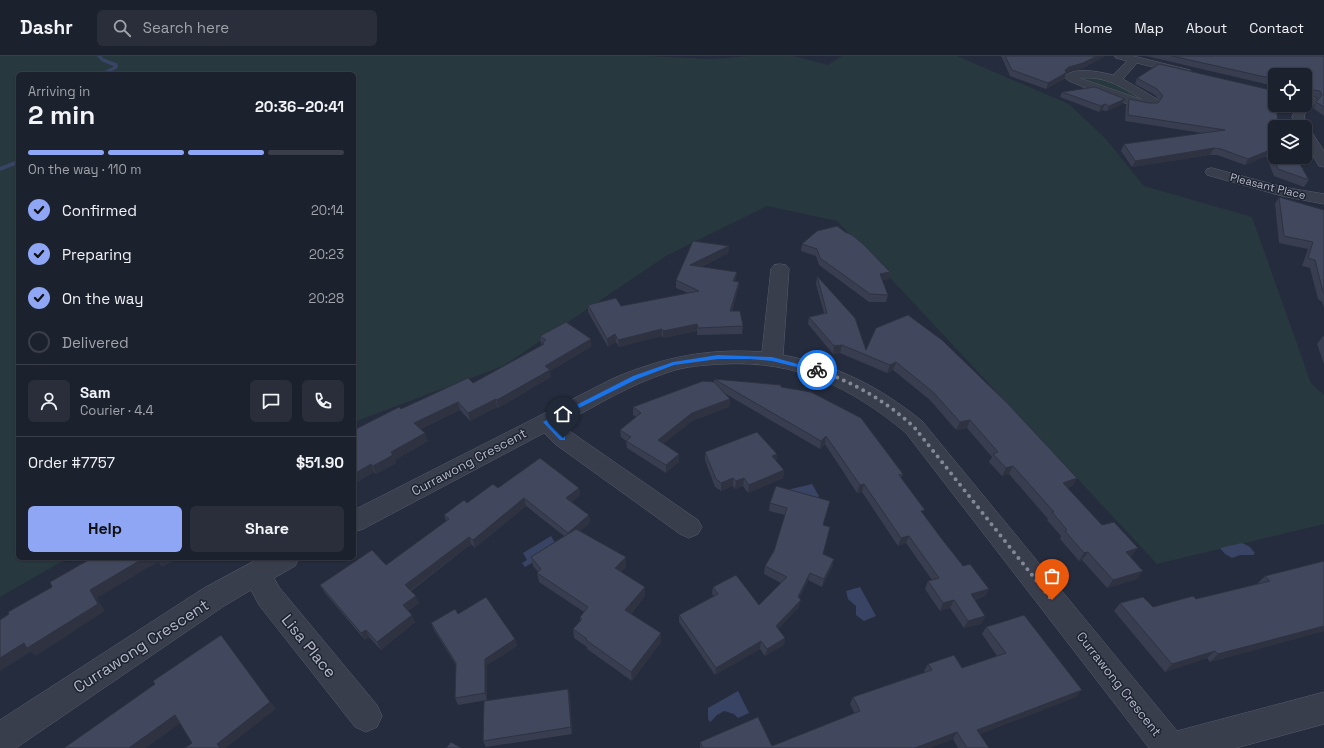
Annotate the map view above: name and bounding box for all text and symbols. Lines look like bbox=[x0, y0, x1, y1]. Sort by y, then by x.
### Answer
search box bbox=[97, 10, 377, 46]
text: Dashr bbox=[20, 15, 73, 40]
icon: search bbox=[111, 17, 133, 39]
text: Search here bbox=[143, 18, 229, 37]
text: Home bbox=[1074, 19, 1112, 37]
text: Map bbox=[1134, 19, 1164, 37]
text: About bbox=[1186, 19, 1227, 37]
text: Contact bbox=[1249, 19, 1304, 37]
map controls bbox=[1268, 68, 1312, 164]
button: locate bbox=[1268, 68, 1312, 112]
text: Arriving in bbox=[28, 83, 90, 100]
text: 20:36–20:41 bbox=[255, 97, 344, 116]
text: 2 min bbox=[28, 98, 95, 132]
button: layers bbox=[1268, 120, 1312, 164]
text: On the way · 110 m bbox=[28, 161, 141, 178]
street label: Pleasant Place bbox=[1229, 170, 1307, 202]
icon: check bbox=[28, 199, 50, 221]
text: Confirmed bbox=[62, 201, 137, 220]
text: 20:14 bbox=[311, 202, 344, 219]
icon: check bbox=[28, 243, 50, 265]
text: Preparing bbox=[62, 245, 132, 264]
text: 20:23 bbox=[309, 246, 344, 263]
icon: check bbox=[28, 287, 50, 309]
text: On the way bbox=[62, 289, 143, 308]
text: 20:28 bbox=[309, 290, 344, 307]
text: Delivered bbox=[62, 333, 129, 352]
courier bbox=[797, 350, 837, 390]
icon: bike bbox=[806, 359, 828, 381]
button: person bbox=[28, 380, 70, 422]
button: chat bbox=[250, 380, 292, 422]
button: phone bbox=[302, 380, 344, 422]
text: Sam bbox=[80, 383, 111, 402]
pin bbox=[546, 397, 580, 438]
text: Courier · 4.4 bbox=[80, 402, 154, 419]
icon: home bbox=[552, 403, 574, 425]
street label: Currawong Crescent bbox=[408, 424, 530, 500]
text: Order #7757 bbox=[28, 453, 115, 472]
text: $51.90 bbox=[296, 453, 344, 472]
button: Help bbox=[28, 506, 182, 552]
button: Share bbox=[190, 506, 344, 552]
pin bbox=[1035, 559, 1069, 600]
icon: bag bbox=[1041, 565, 1063, 587]
street label: Currawong Crescent bbox=[69, 594, 213, 698]
street label: Lisa Place bbox=[277, 610, 341, 682]
street label: Currawong Crescent bbox=[1073, 628, 1165, 740]

